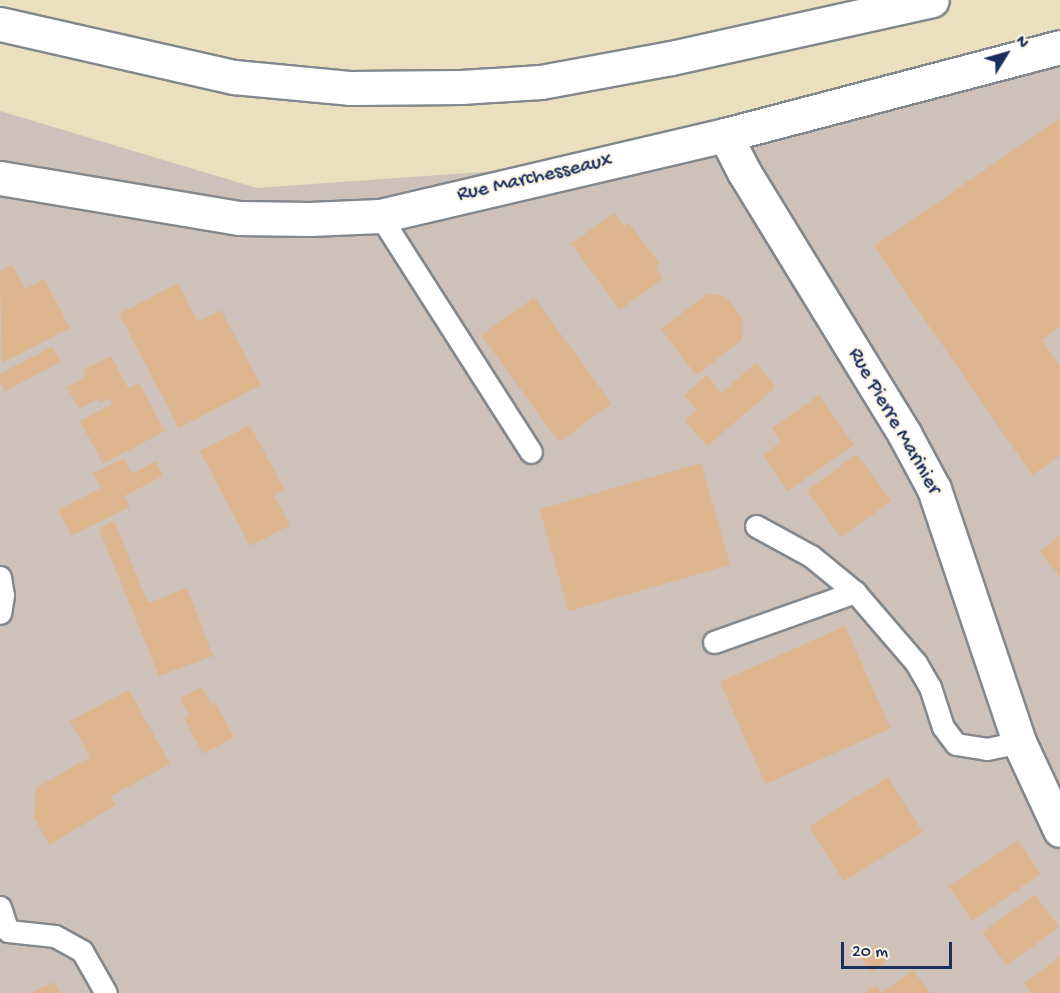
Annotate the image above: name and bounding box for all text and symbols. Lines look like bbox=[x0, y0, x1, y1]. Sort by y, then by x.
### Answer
north arrow bbox=[976, 24, 1036, 84]
text: N bbox=[1010, 33, 1032, 53]
street label: Rue Marchesseaux bbox=[455, 149, 615, 209]
street label: Rue Pierre Marinier bbox=[841, 344, 945, 500]
scale bar bbox=[844, 930, 955, 968]
text: 20 m bbox=[852, 942, 888, 963]

